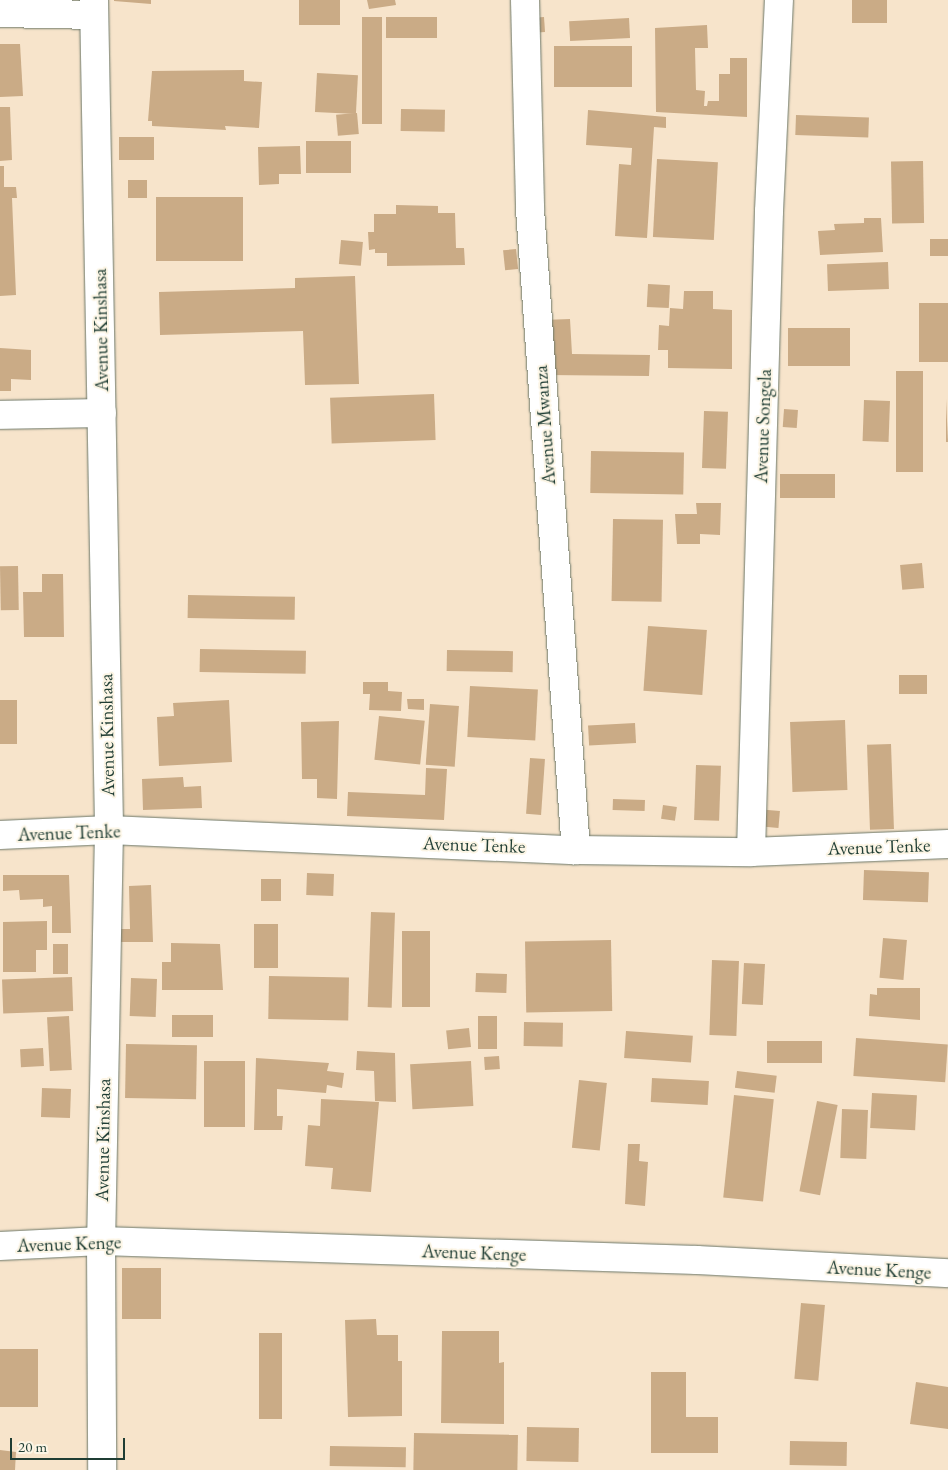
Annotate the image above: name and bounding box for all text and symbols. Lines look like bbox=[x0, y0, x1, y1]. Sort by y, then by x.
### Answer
street label: Avenue Kinshasa bbox=[89, 268, 113, 392]
street label: Avenue Mwanza bbox=[529, 364, 561, 486]
street label: Avenue Songela bbox=[750, 368, 776, 484]
street label: Avenue Kinshasa bbox=[95, 673, 119, 797]
street label: Avenue Tenke bbox=[17, 820, 121, 846]
street label: Avenue Tenke bbox=[422, 832, 526, 858]
street label: Avenue Tenke bbox=[827, 834, 931, 860]
street label: Avenue Kinshasa bbox=[91, 1078, 115, 1202]
street label: Avenue Kenge bbox=[16, 1231, 122, 1257]
street label: Avenue Kenge bbox=[421, 1240, 527, 1266]
street label: Avenue Kenge bbox=[826, 1256, 932, 1284]
scale bar bbox=[12, 1428, 128, 1460]
text: 20 m bbox=[18, 1437, 47, 1456]

